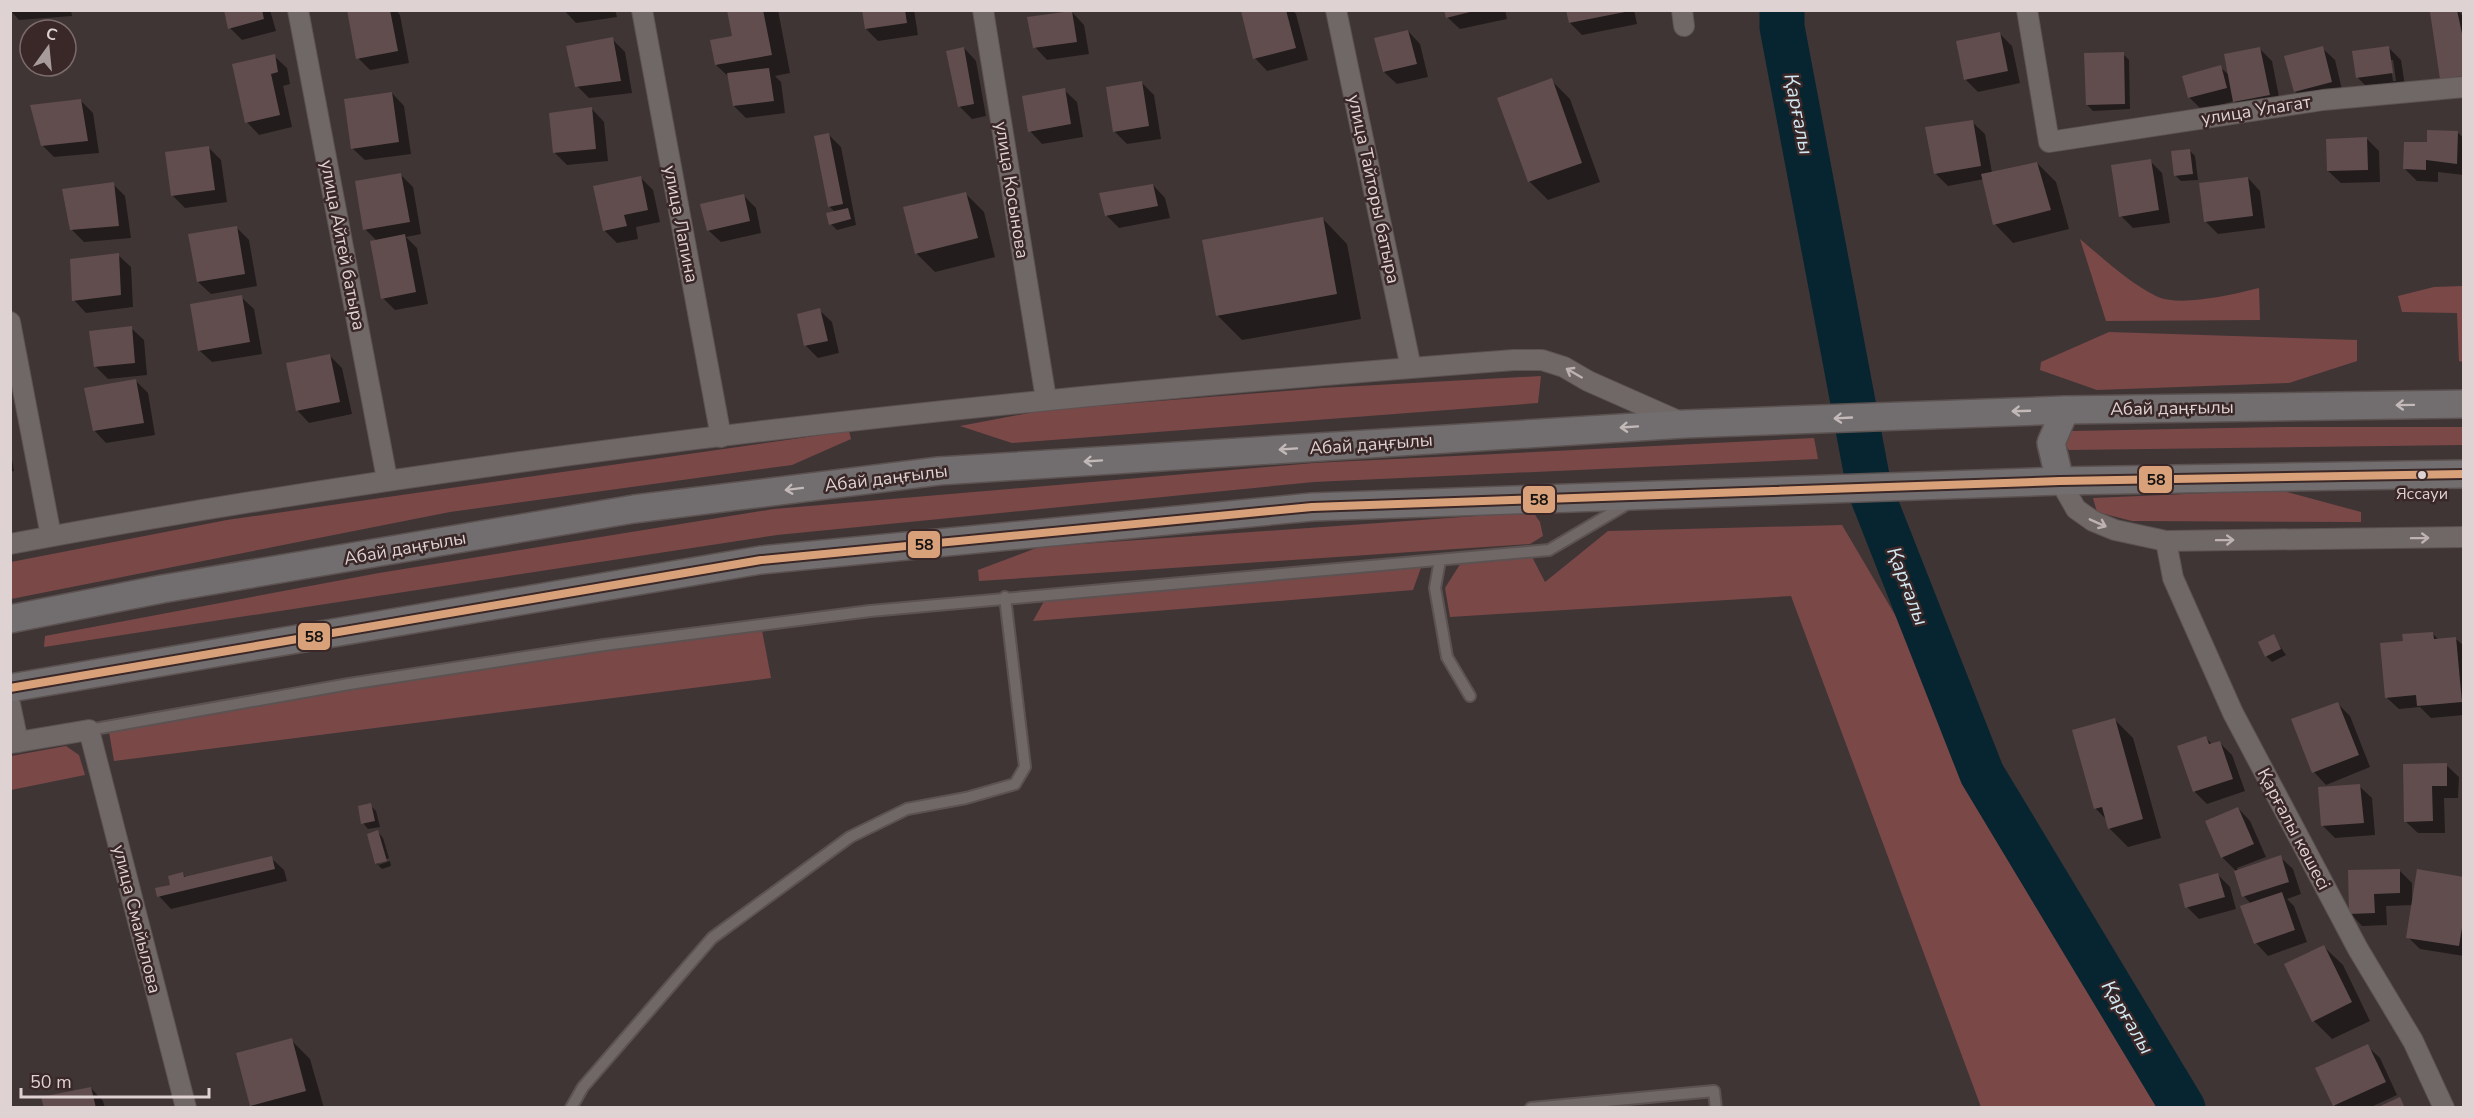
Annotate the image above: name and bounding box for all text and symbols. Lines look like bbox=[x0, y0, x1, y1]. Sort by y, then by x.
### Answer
north arrow bbox=[18, 18, 78, 78]
text: С bbox=[44, 22, 60, 47]
water label: Қарғалы bbox=[1777, 71, 1820, 157]
street label: улица Улагат bbox=[2200, 90, 2312, 130]
street label: улица Тайторы батыра bbox=[1342, 92, 1406, 286]
street label: улица Косынова bbox=[989, 120, 1035, 260]
street label: улица Айтей батыра bbox=[315, 158, 371, 332]
street label: улица Лапина bbox=[658, 163, 704, 285]
one-way arrow bbox=[1566, 367, 1583, 379]
street label: Абай даңғылы bbox=[2110, 395, 2234, 421]
one-way arrow bbox=[2396, 400, 2416, 411]
one-way arrow bbox=[2012, 406, 2032, 417]
one-way arrow bbox=[1833, 412, 1853, 423]
one-way arrow bbox=[1619, 422, 1639, 433]
street label: Абай даңғылы bbox=[1308, 428, 1434, 460]
one-way arrow bbox=[1278, 444, 1298, 455]
one-way arrow bbox=[1083, 456, 1103, 467]
street label: Абай даңғылы bbox=[823, 459, 949, 497]
line badge: 58 bbox=[2138, 465, 2173, 494]
text: 58 bbox=[2146, 469, 2166, 491]
marker: Яссауи bbox=[2416, 469, 2428, 481]
place label: Яссауи bbox=[2396, 483, 2448, 505]
one-way arrow bbox=[785, 484, 805, 495]
line badge: 58 bbox=[1522, 485, 1556, 514]
text: 58 bbox=[1529, 489, 1549, 511]
one-way arrow bbox=[2089, 517, 2107, 529]
street label: Абай даңғылы bbox=[342, 525, 468, 571]
line badge: 58 bbox=[907, 530, 941, 559]
one-way arrow bbox=[2409, 532, 2429, 543]
text: 58 bbox=[914, 534, 934, 556]
one-way arrow bbox=[2214, 534, 2234, 546]
water label: Қарғалы bbox=[1880, 543, 1935, 629]
line badge: 58 bbox=[297, 622, 331, 651]
text: 58 bbox=[304, 626, 324, 648]
street label: Қарғалы көшесі bbox=[2252, 764, 2336, 894]
street label: улица Смайылова bbox=[107, 842, 167, 996]
water label: Қарғалы bbox=[2095, 975, 2160, 1059]
scale bar bbox=[21, 1061, 208, 1099]
text: 50 m bbox=[30, 1070, 72, 1094]

